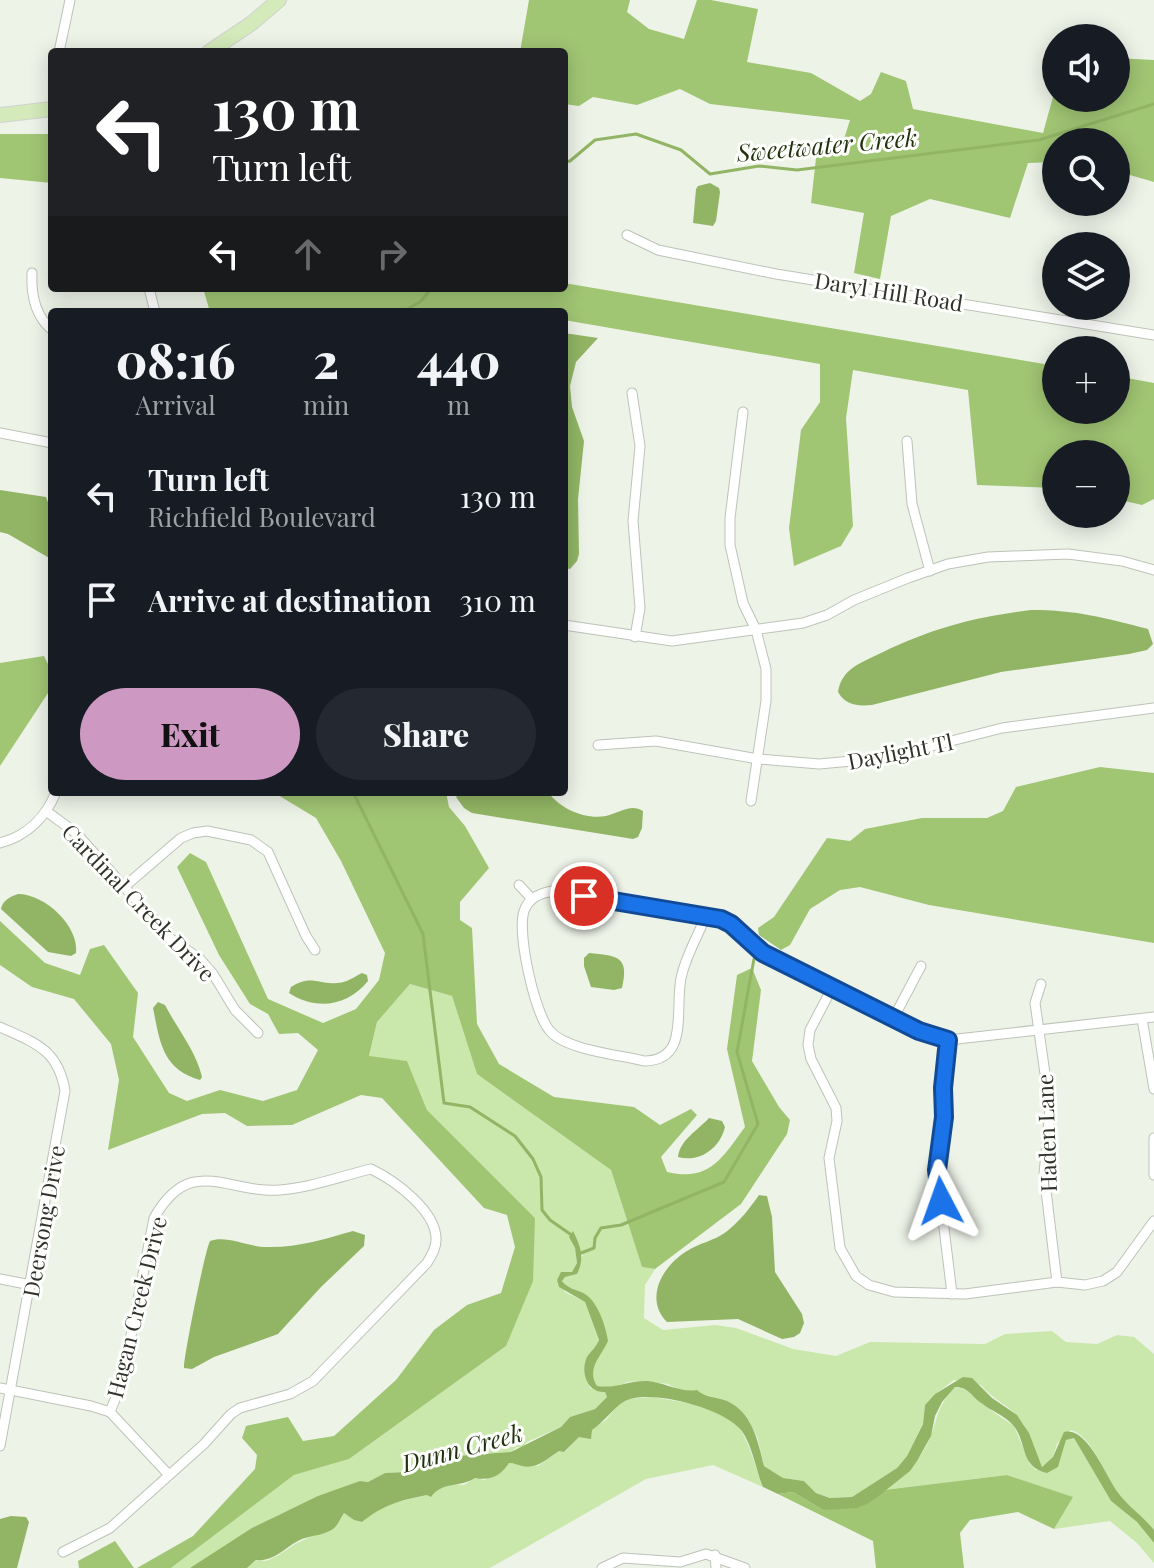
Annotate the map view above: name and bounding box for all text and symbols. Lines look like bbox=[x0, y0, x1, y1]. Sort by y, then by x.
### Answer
map controls bbox=[1042, 24, 1130, 528]
button: sound bbox=[1042, 24, 1130, 112]
text: 130 m bbox=[212, 70, 360, 145]
icon: left bbox=[80, 80, 184, 184]
water label: Sweetwater Creek bbox=[735, 120, 918, 168]
button: search bbox=[1042, 128, 1130, 216]
text: Turn left bbox=[212, 142, 351, 190]
icon: left bbox=[202, 232, 246, 276]
icon: ahead bbox=[286, 232, 330, 276]
icon: right bbox=[370, 232, 414, 276]
button: layers bbox=[1042, 232, 1130, 320]
street label: Daryl Hill Road bbox=[813, 264, 966, 318]
text: 08:16 bbox=[116, 327, 235, 391]
text: 2 bbox=[313, 327, 339, 391]
text: 440 bbox=[417, 327, 500, 391]
button: + bbox=[1042, 336, 1130, 424]
text: Arrival bbox=[135, 387, 216, 422]
text: min bbox=[303, 387, 349, 422]
text: m bbox=[447, 387, 470, 422]
button: − bbox=[1042, 440, 1130, 528]
text: Turn left bbox=[148, 459, 269, 499]
icon: left bbox=[80, 474, 124, 518]
text: 130 m bbox=[460, 476, 536, 516]
text: Richfield Boulevard bbox=[148, 499, 376, 534]
icon: arrive bbox=[80, 578, 124, 622]
text: Arrive at destination bbox=[148, 580, 431, 620]
text: 310 m bbox=[459, 580, 536, 620]
button: Exit bbox=[80, 688, 300, 780]
button: Share bbox=[316, 688, 536, 780]
street label: Daylight Tl bbox=[845, 726, 955, 776]
street label: Cardinal Creek Drive bbox=[56, 817, 222, 987]
pin bbox=[550, 862, 618, 930]
icon: arrive bbox=[562, 874, 606, 918]
street label: Haden Lane bbox=[1029, 1073, 1063, 1193]
street label: Deersong Drive bbox=[15, 1143, 71, 1299]
position arrow bbox=[899, 1159, 983, 1243]
street label: Hagan Creek Drive bbox=[99, 1213, 173, 1401]
water label: Dunn Creek bbox=[397, 1416, 526, 1479]

